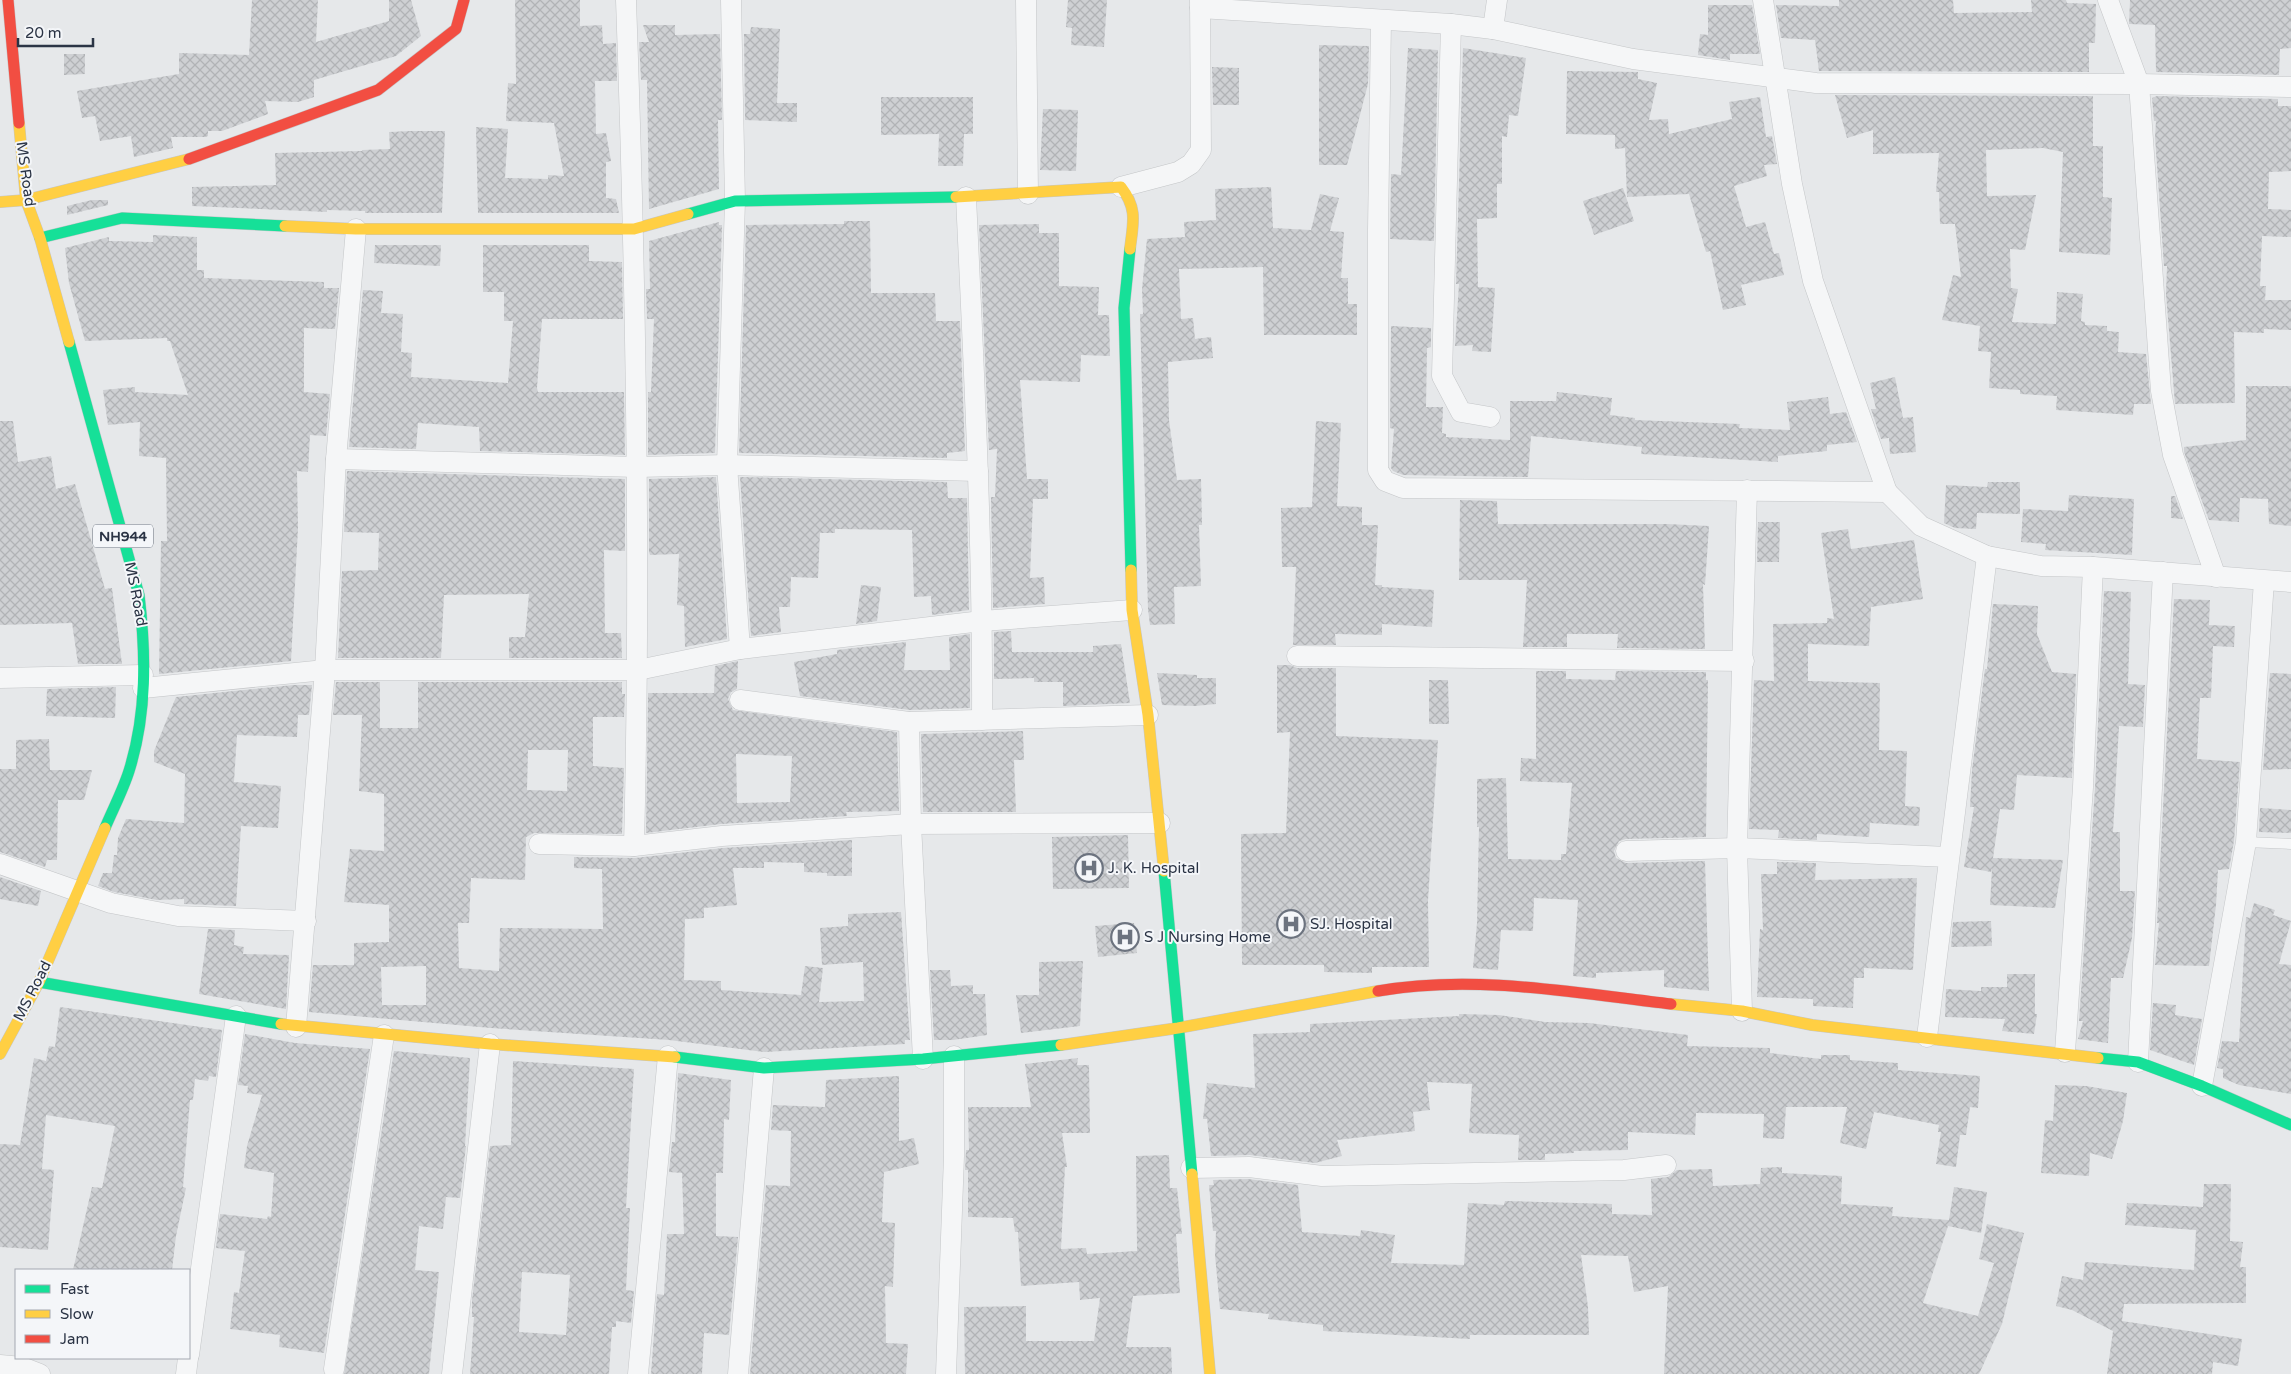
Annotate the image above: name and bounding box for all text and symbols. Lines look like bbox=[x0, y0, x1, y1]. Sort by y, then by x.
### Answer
scale bar bbox=[18, 15, 92, 47]
text: 20 m bbox=[25, 24, 62, 42]
street label: MS Road bbox=[13, 140, 39, 208]
road number: NH944 bbox=[93, 524, 153, 548]
street label: MS Road bbox=[121, 560, 151, 628]
hospital icon: J. K. Hospital bbox=[1074, 853, 1104, 883]
place label: J. K. Hospital bbox=[1108, 859, 1199, 877]
hospital icon: SJ. Hospital bbox=[1276, 909, 1306, 939]
place label: SJ. Hospital bbox=[1310, 915, 1393, 933]
hospital icon: S J Nursing Home bbox=[1110, 922, 1140, 952]
place label: S J Nursing Home bbox=[1144, 928, 1271, 946]
street label: MS Road bbox=[9, 958, 55, 1024]
legend bbox=[15, 1269, 190, 1359]
text: Fast bbox=[60, 1280, 90, 1298]
text: Slow bbox=[60, 1305, 94, 1323]
text: Jam bbox=[60, 1330, 89, 1348]

